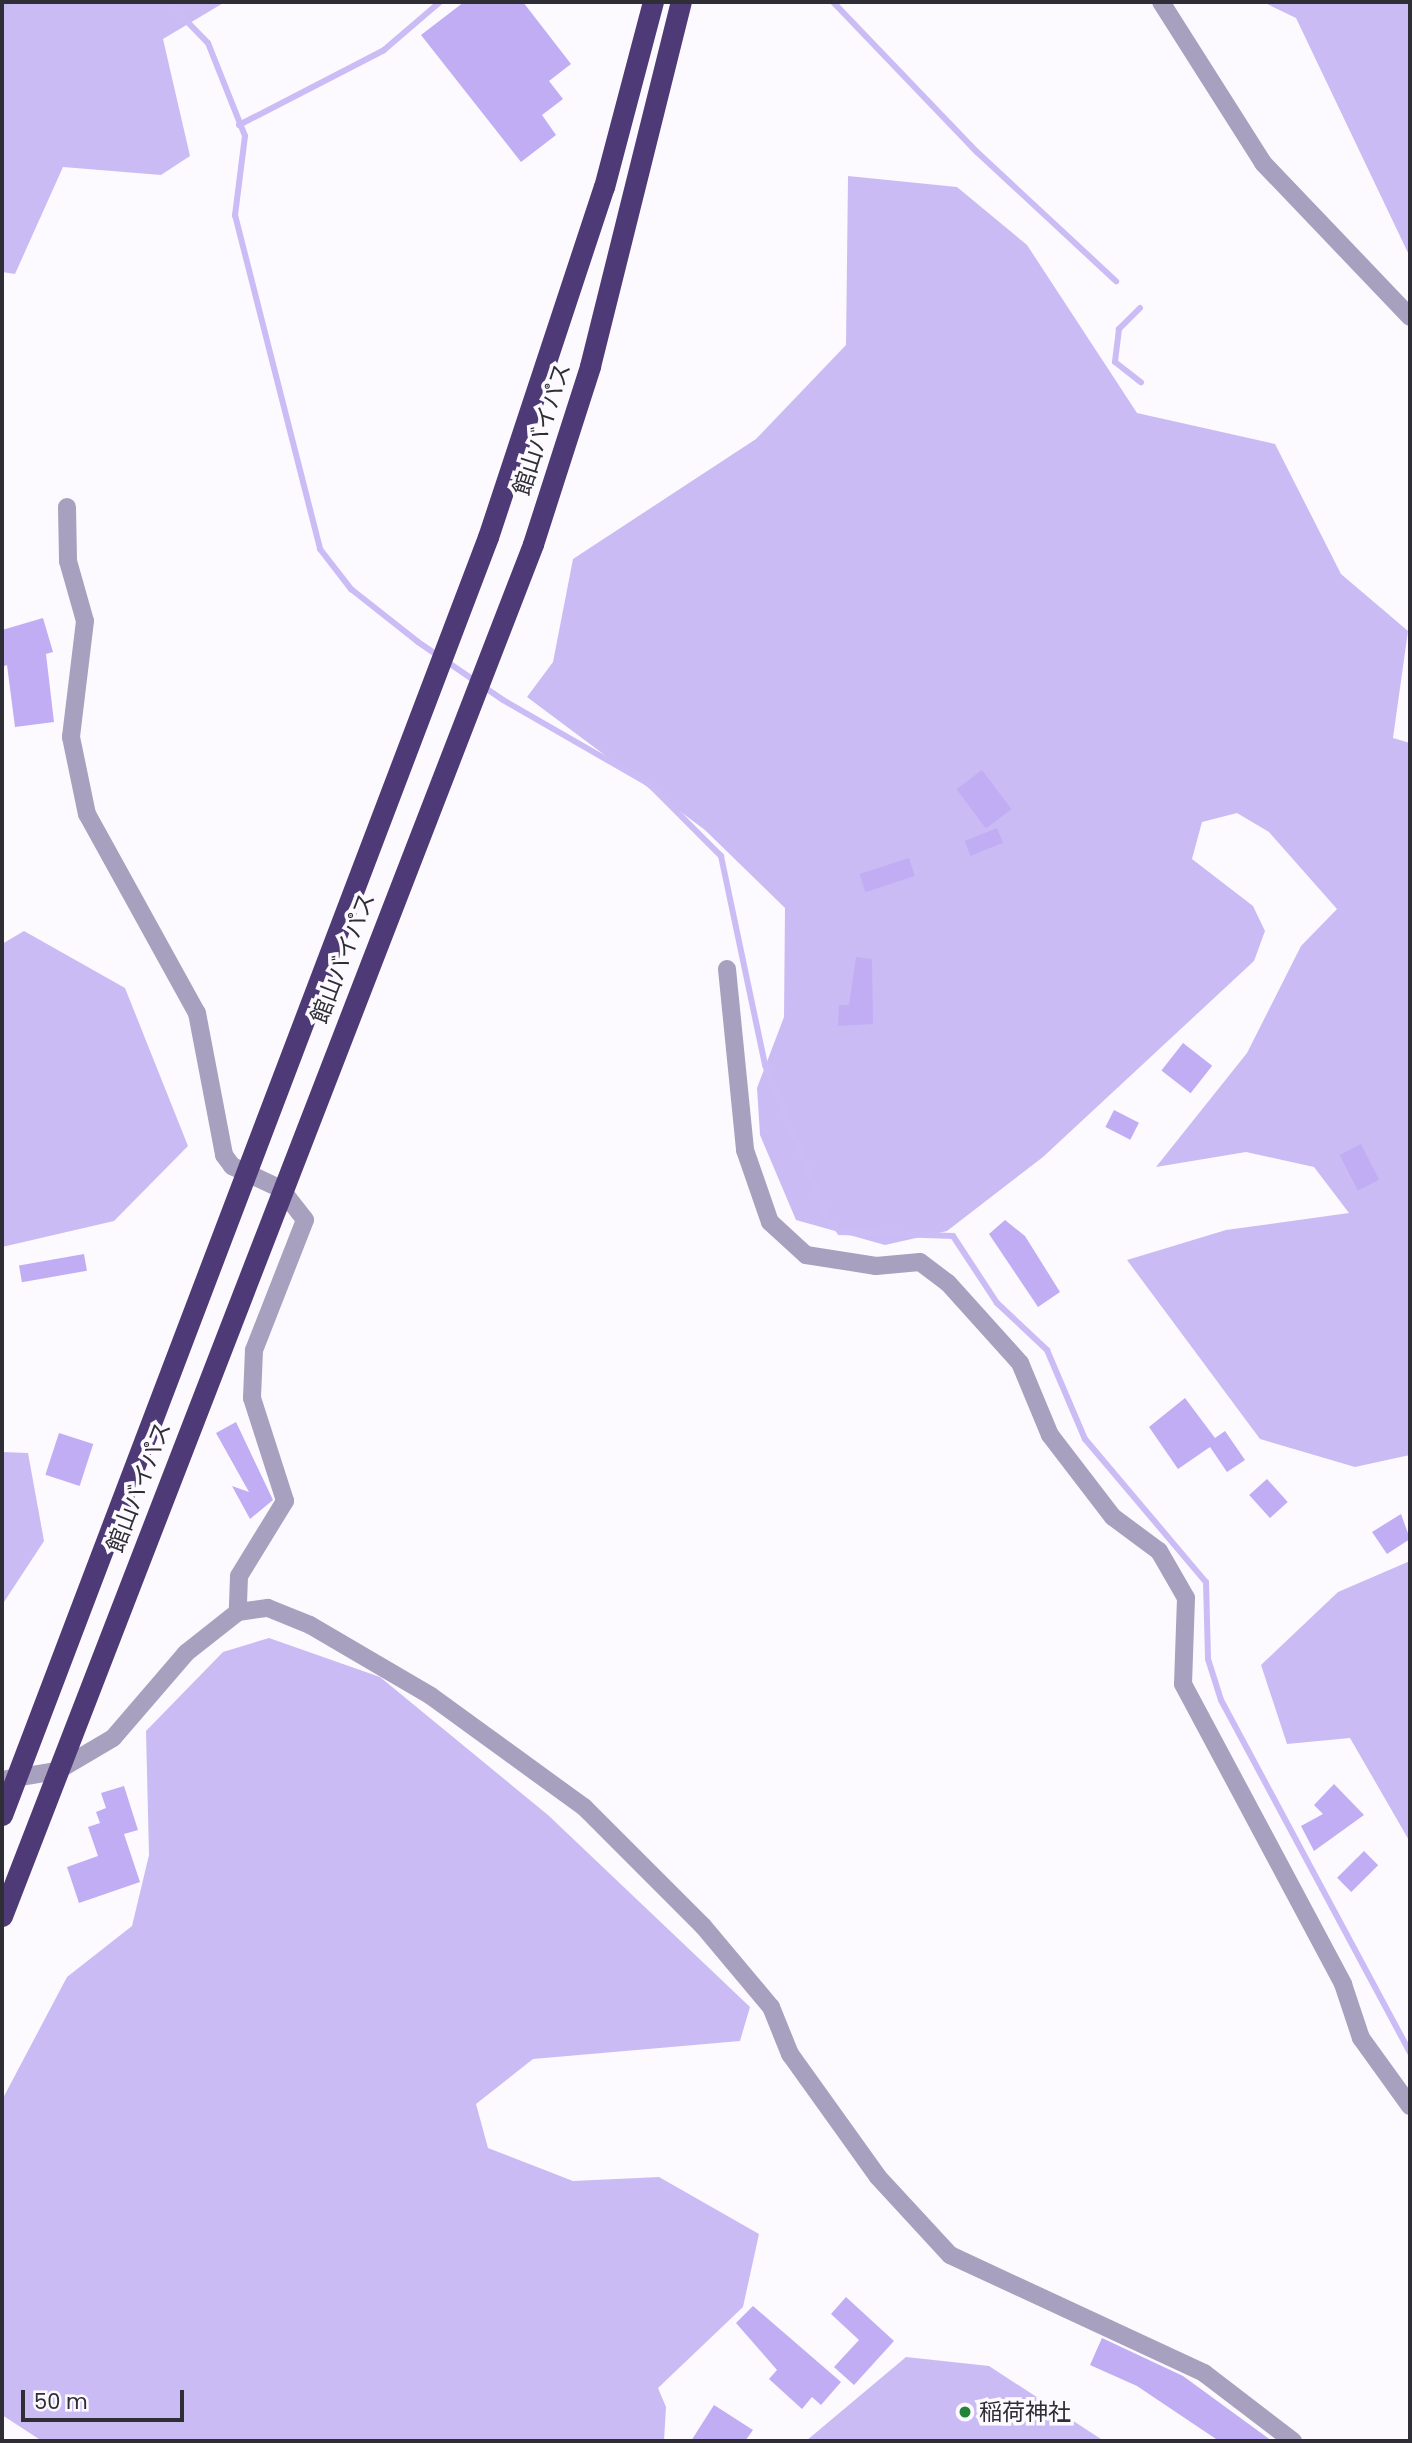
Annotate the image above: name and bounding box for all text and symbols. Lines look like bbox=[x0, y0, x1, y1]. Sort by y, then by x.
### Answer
street label: 館山バイパス bbox=[508, 359, 576, 499]
street label: 館山バイパス bbox=[305, 889, 381, 1027]
street label: 館山バイパス bbox=[101, 1418, 177, 1556]
scale bar bbox=[24, 2376, 187, 2420]
text: 50 m bbox=[34, 2387, 88, 2416]
place label: 稲荷神社 bbox=[979, 2398, 1071, 2426]
marker: 稲荷神社 bbox=[957, 2404, 973, 2420]

